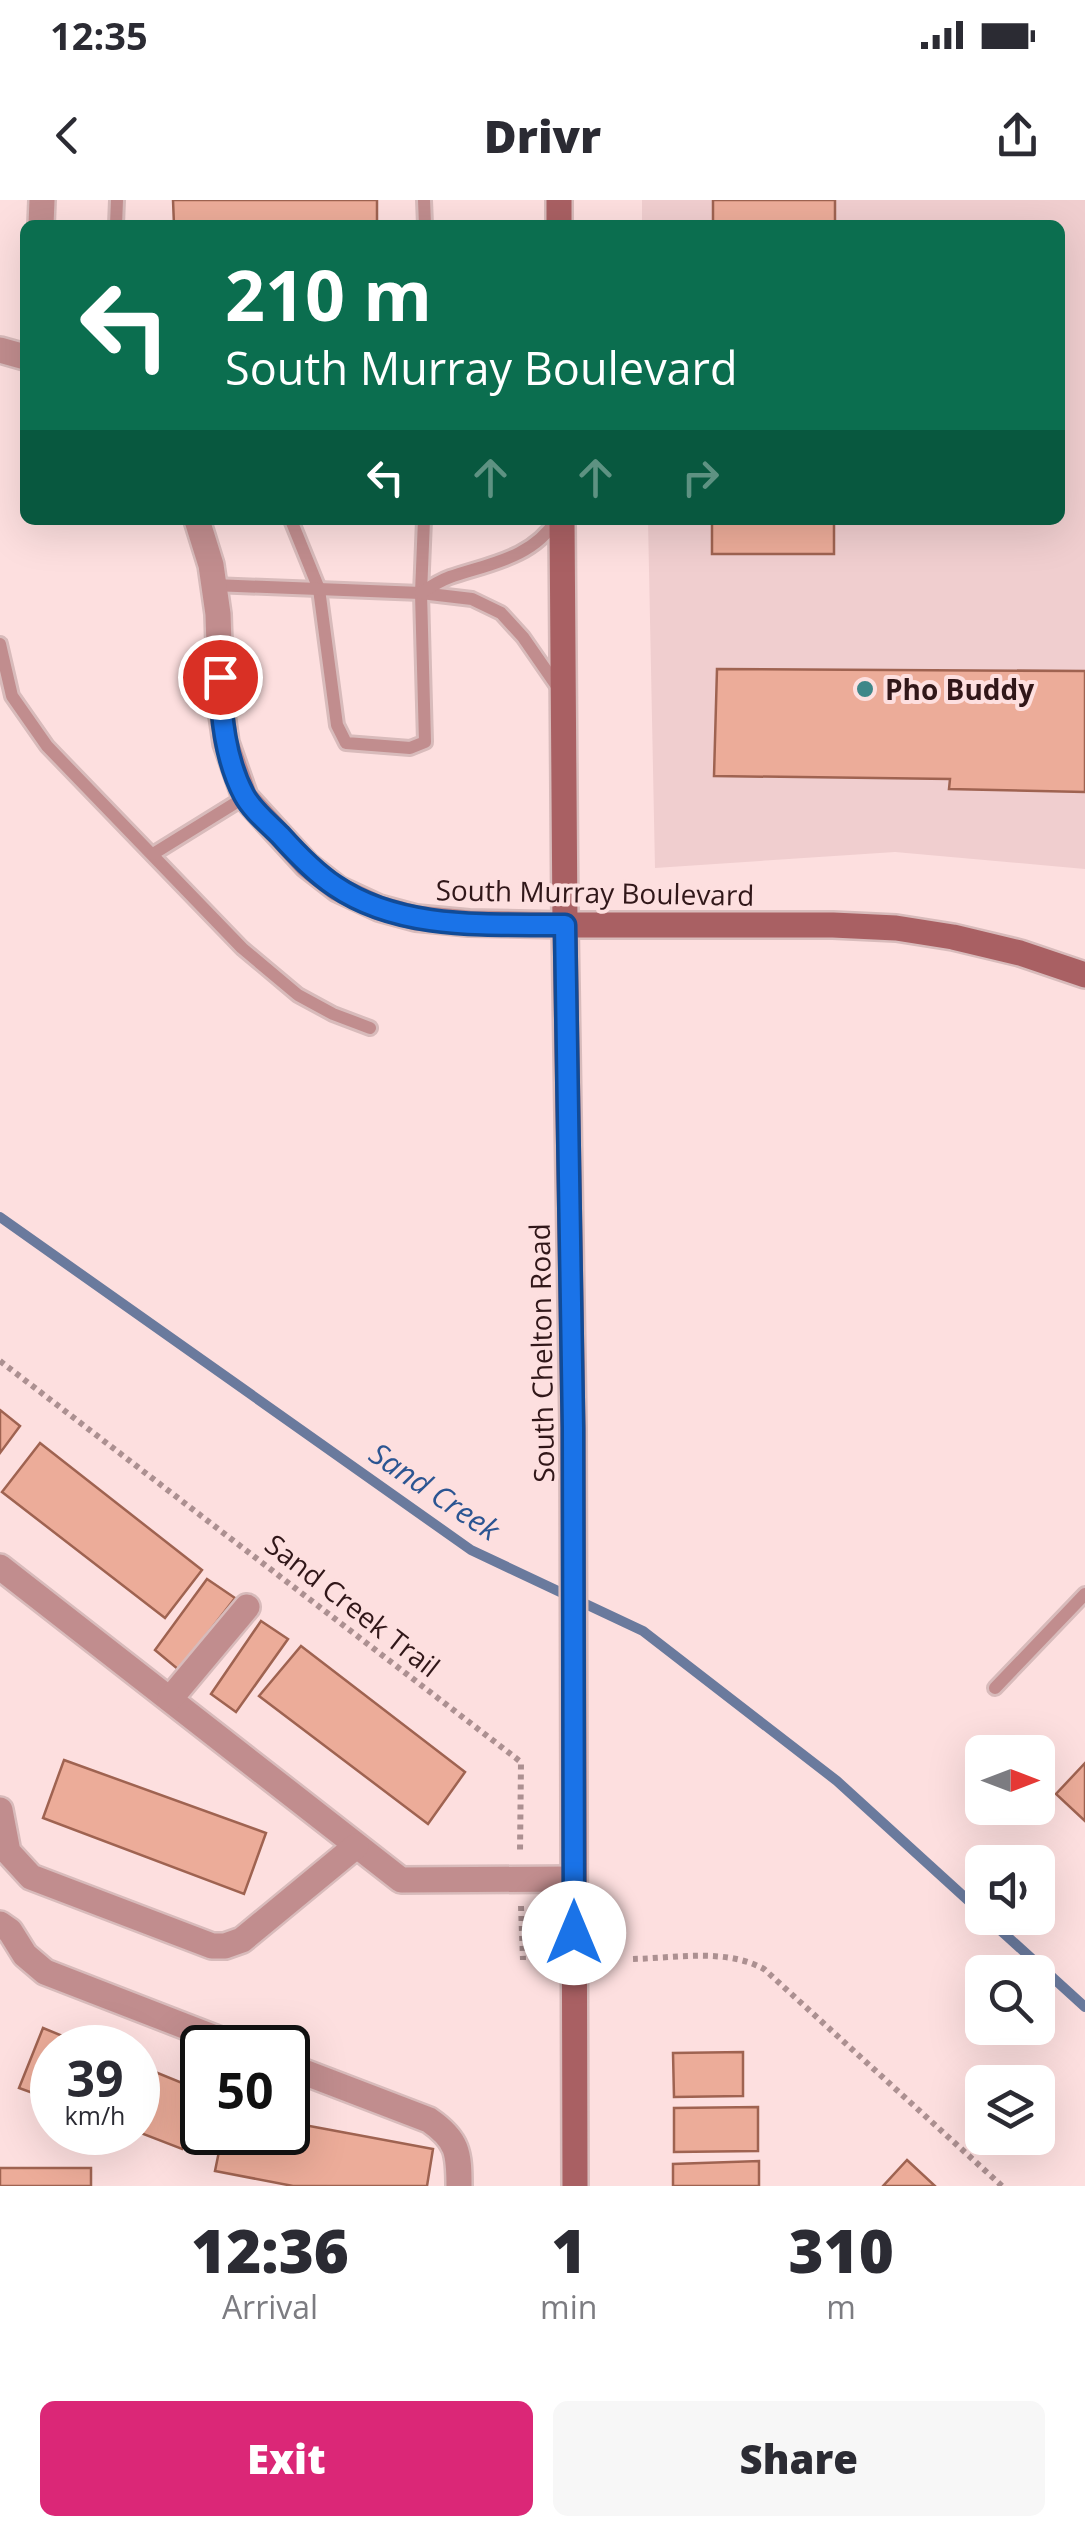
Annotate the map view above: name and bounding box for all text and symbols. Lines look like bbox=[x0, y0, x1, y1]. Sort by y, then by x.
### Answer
text: 12:35 bbox=[50, 9, 148, 61]
text: Drivr bbox=[484, 105, 601, 166]
icon: back bbox=[40, 108, 95, 163]
icon: share bbox=[990, 108, 1045, 163]
text: 210 m bbox=[225, 246, 432, 342]
icon: left bbox=[60, 260, 190, 390]
text: South Murray Boulevard bbox=[225, 337, 738, 398]
icon: left bbox=[358, 450, 413, 505]
icon: ahead bbox=[463, 450, 518, 505]
icon: ahead bbox=[568, 450, 623, 505]
icon: right bbox=[673, 450, 728, 505]
pin bbox=[178, 635, 263, 720]
icon: arrive bbox=[193, 650, 248, 705]
place label: Pho Buddy bbox=[885, 670, 1034, 708]
marker: Pho Buddy bbox=[854, 678, 876, 700]
street label: South Murray Boulevard bbox=[435, 870, 755, 914]
street label: South Chelton Road bbox=[520, 1223, 562, 1483]
water label: Sand Creek bbox=[362, 1432, 509, 1550]
street label: Sand Creek Trail bbox=[258, 1525, 448, 1685]
north arrow bbox=[965, 1735, 1055, 1825]
map controls bbox=[965, 1735, 1055, 2155]
button: sound bbox=[965, 1845, 1055, 1935]
position arrow bbox=[522, 1881, 626, 1985]
button: search bbox=[965, 1955, 1055, 2045]
speed limit sign: 50 bbox=[180, 2025, 310, 2155]
text: 39 bbox=[66, 2044, 124, 2112]
button: layers bbox=[965, 2065, 1055, 2155]
text: km/h bbox=[65, 2098, 125, 2132]
text: 12:36 bbox=[191, 2209, 349, 2291]
text: 1 bbox=[551, 2209, 586, 2291]
text: 310 bbox=[788, 2209, 894, 2291]
text: Arrival bbox=[222, 2285, 318, 2328]
text: min bbox=[540, 2285, 597, 2328]
text: m bbox=[826, 2285, 856, 2328]
button: Exit bbox=[40, 2401, 533, 2516]
button: Share bbox=[553, 2401, 1045, 2516]

